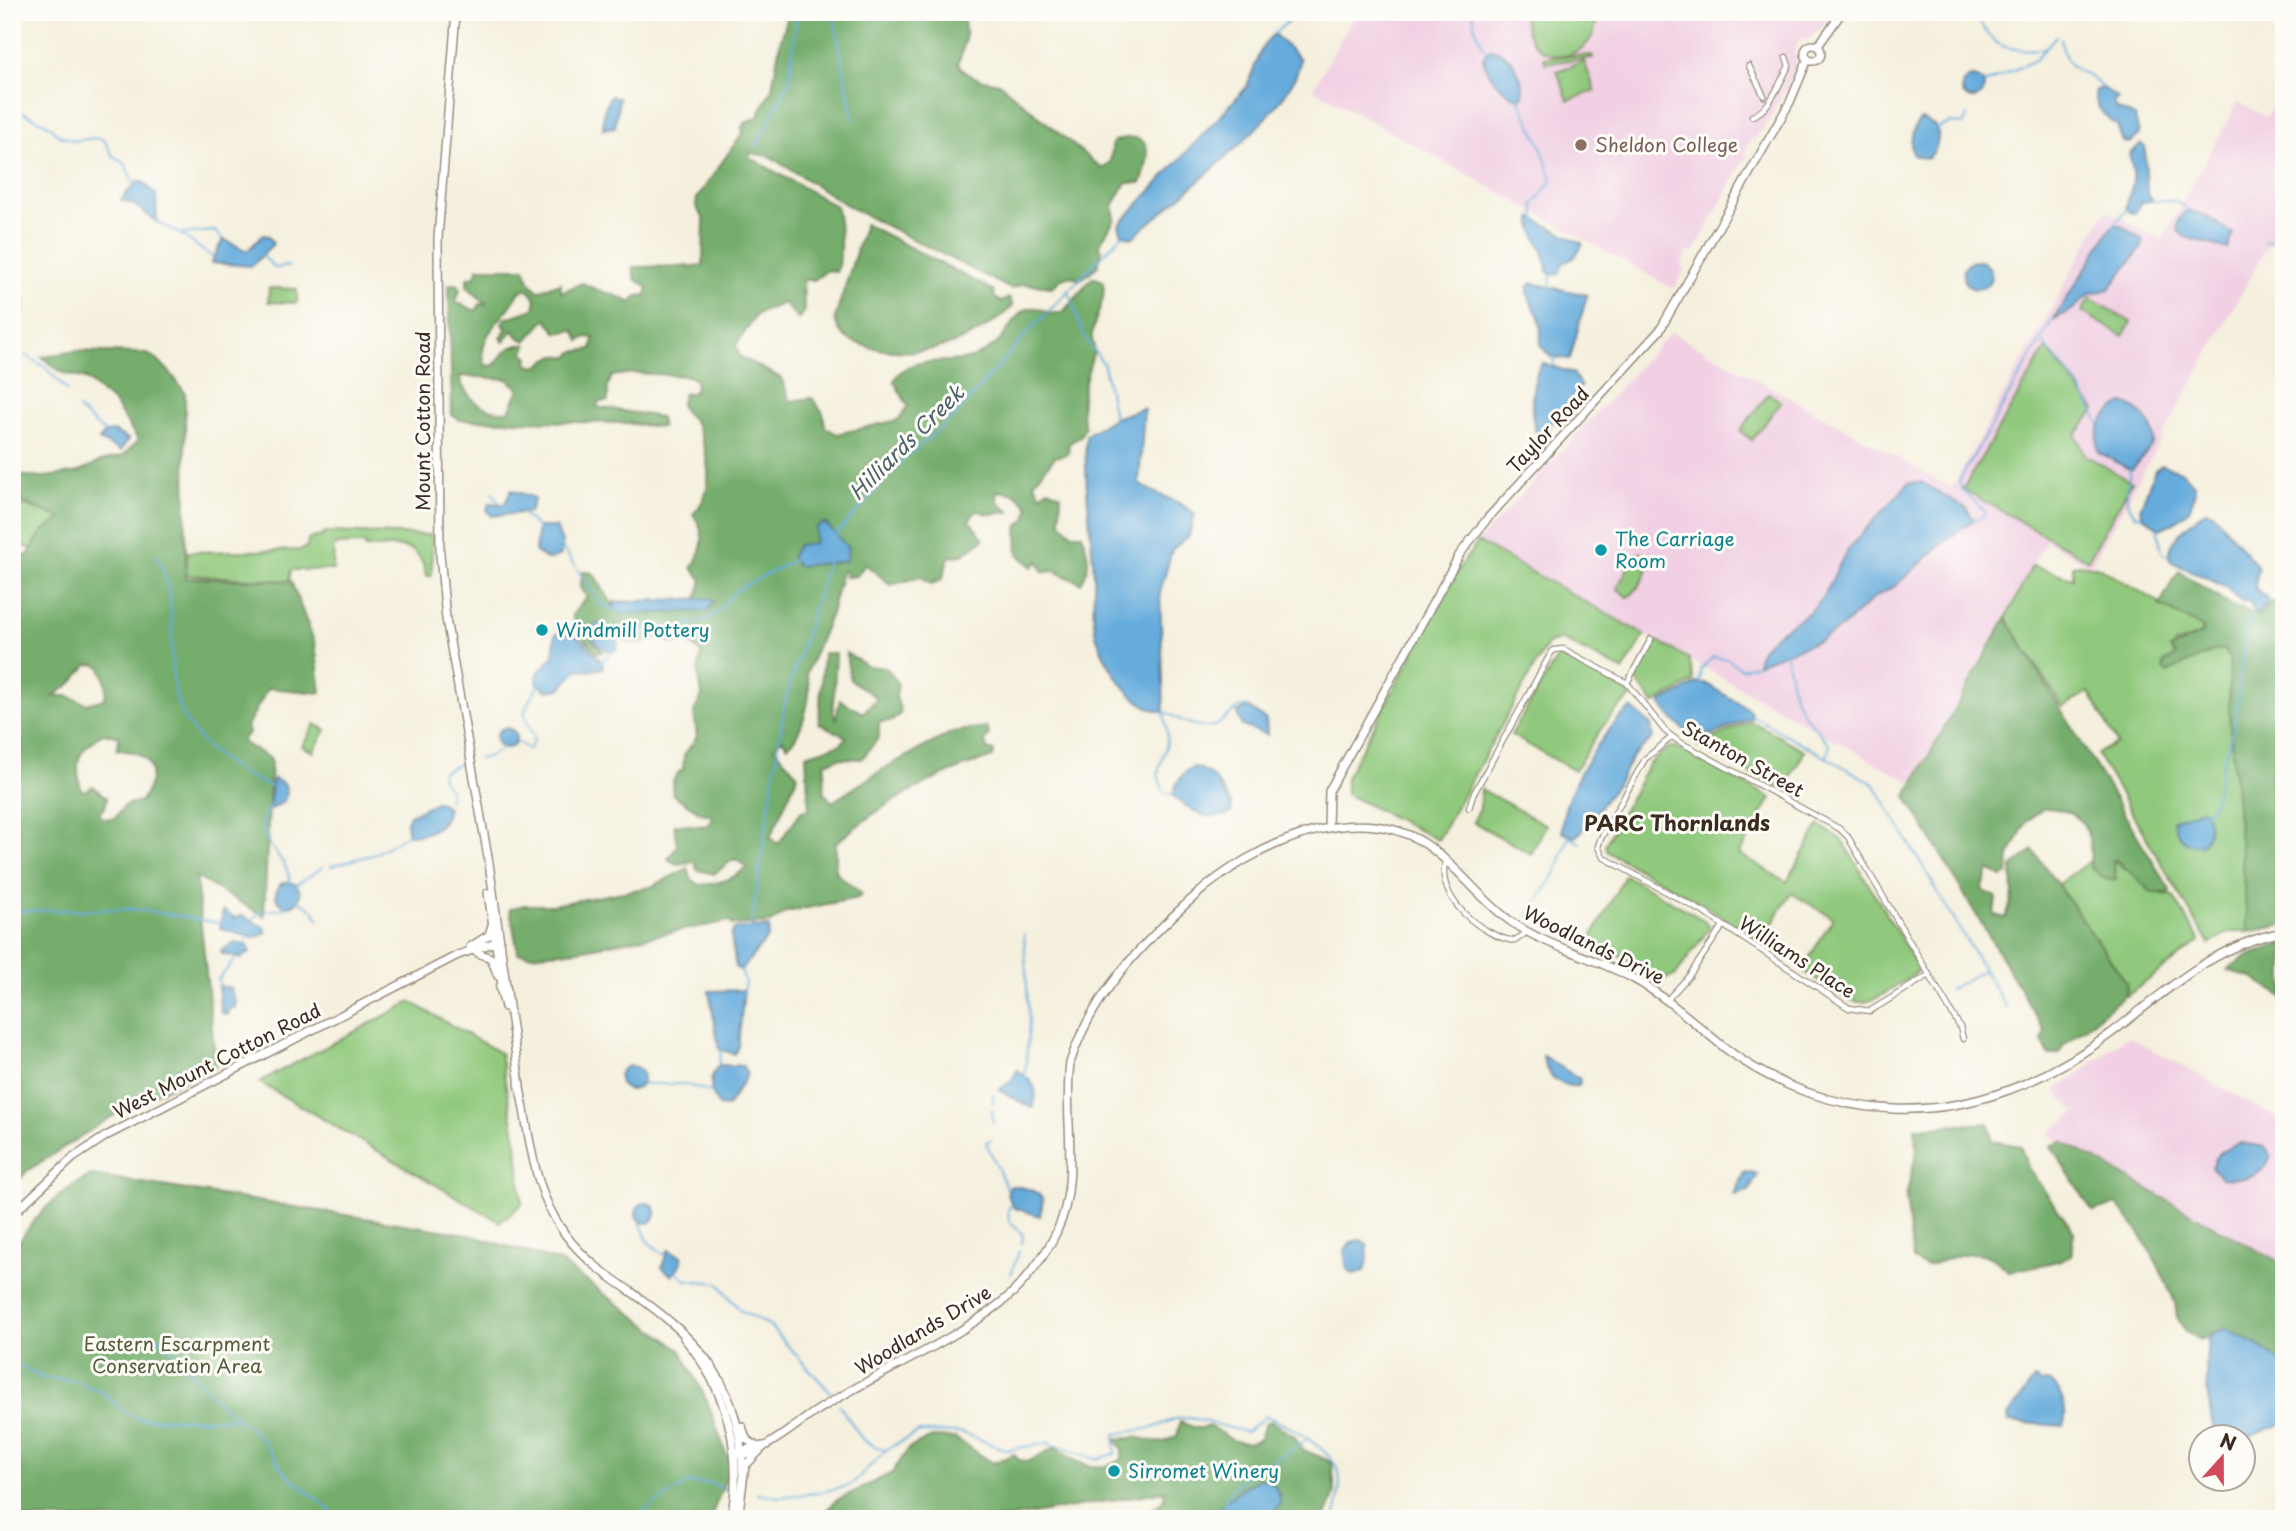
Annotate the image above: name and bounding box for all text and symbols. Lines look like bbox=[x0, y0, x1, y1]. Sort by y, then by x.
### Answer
place label: Sheldon College bbox=[1595, 130, 1738, 158]
marker: Sheldon College bbox=[1573, 137, 1589, 153]
street label: Mount Cotton Road bbox=[408, 331, 436, 511]
water label: Hilliards Creek bbox=[841, 376, 971, 507]
street label: Taylor Road bbox=[1500, 380, 1595, 479]
place label: The Carriage Room bbox=[1615, 524, 1735, 574]
marker: The Carriage Room bbox=[1593, 542, 1609, 558]
place label: Windmill Pottery bbox=[556, 615, 710, 643]
marker: Windmill Pottery bbox=[534, 622, 550, 638]
street label: Stanton Street bbox=[1677, 713, 1810, 803]
district label: PARC Thornlands bbox=[1584, 806, 1770, 838]
street label: Woodlands Drive bbox=[1519, 898, 1670, 991]
street label: Williams Place bbox=[1734, 908, 1861, 1004]
street label: West Mount Cotton Road bbox=[108, 995, 325, 1125]
street label: Woodlands Drive bbox=[849, 1277, 996, 1381]
park label: Eastern Escarpment Conservation Area bbox=[84, 1329, 270, 1379]
north arrow bbox=[2188, 1422, 2258, 1492]
text: N bbox=[2216, 1425, 2240, 1457]
place label: Sirromet Winery bbox=[1128, 1456, 1279, 1484]
marker: Sirromet Winery bbox=[1106, 1463, 1122, 1479]

